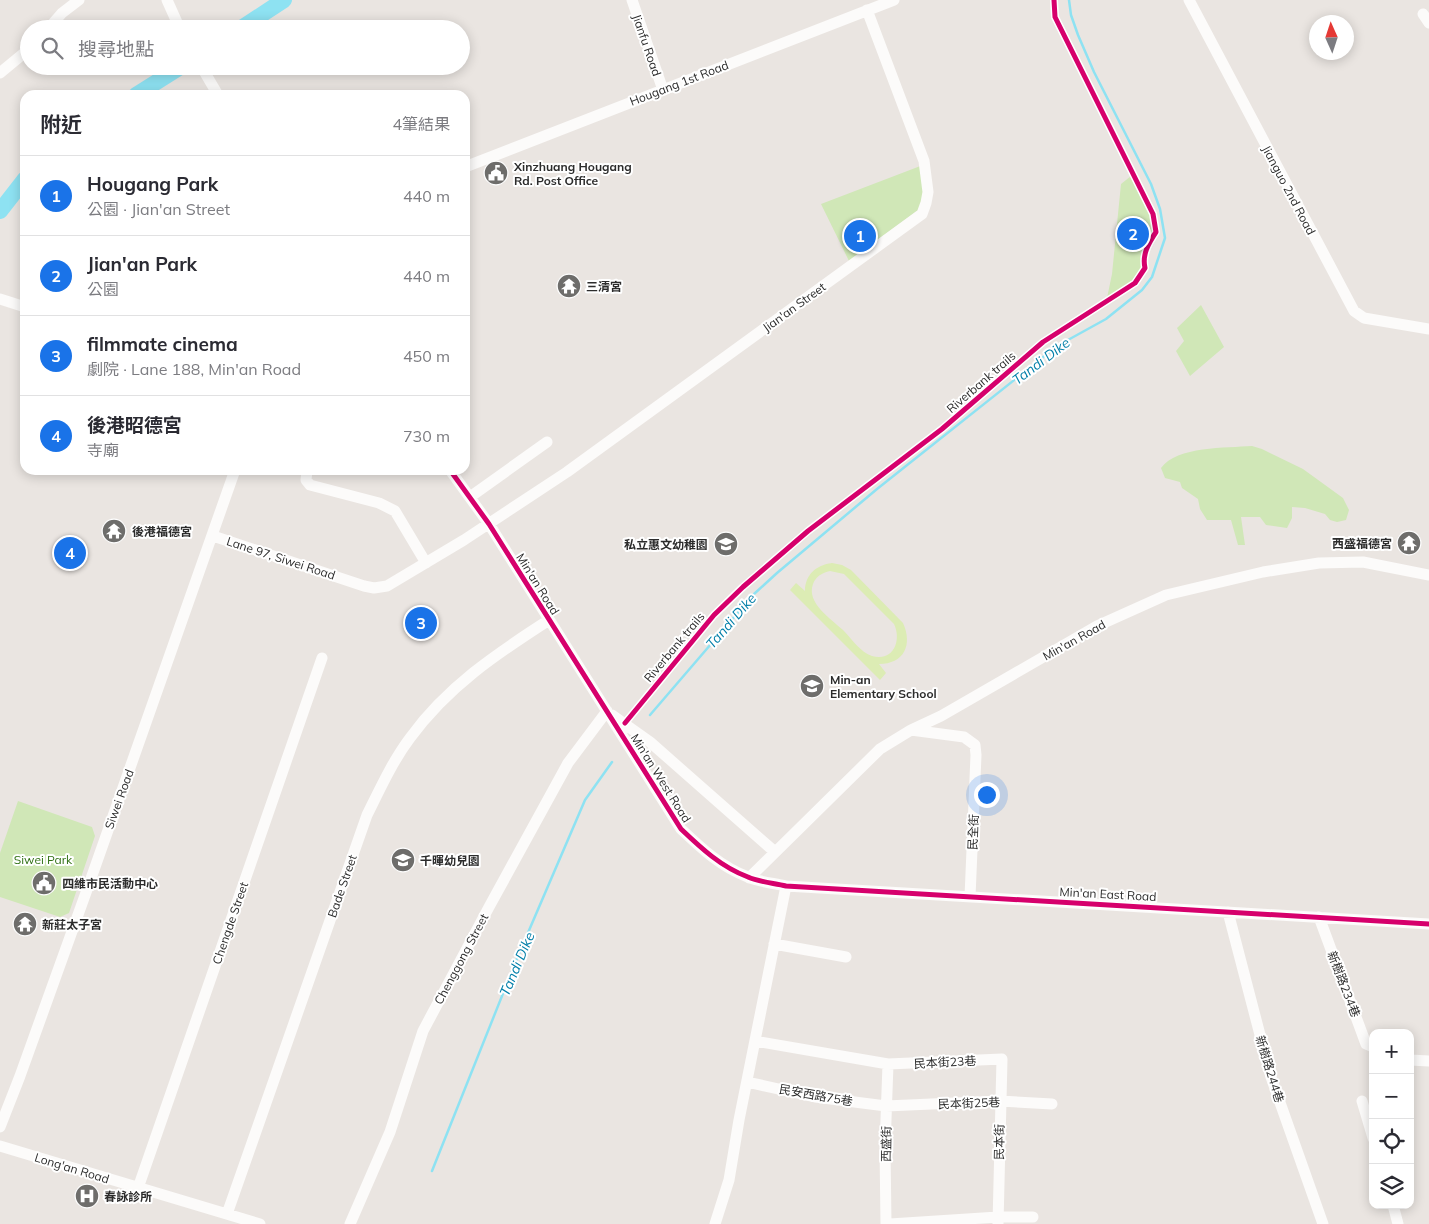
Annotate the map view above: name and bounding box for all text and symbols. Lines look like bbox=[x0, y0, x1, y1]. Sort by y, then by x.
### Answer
street label: Jianfu Road bbox=[629, 12, 665, 78]
north arrow bbox=[1309, 15, 1354, 60]
search box bbox=[20, 20, 470, 75]
icon: search bbox=[38, 34, 66, 62]
text: 搜尋地點 bbox=[78, 37, 154, 61]
street label: Hougang 1st Road bbox=[627, 57, 731, 109]
text: 附近 bbox=[40, 111, 82, 137]
text: 4筆結果 bbox=[392, 114, 450, 134]
street label: Jianguo 2nd Road bbox=[1259, 143, 1319, 237]
place label: Xinzhuang Hougang Rd. Post Office bbox=[513, 159, 632, 188]
public building icon: Xinzhuang Hougang Rd. Post Office bbox=[483, 160, 509, 186]
text: Hougang Park bbox=[87, 172, 218, 196]
text: 1 bbox=[51, 186, 61, 206]
text: 440 m bbox=[403, 186, 450, 206]
text: 公園 · Jian'an Street bbox=[87, 199, 230, 219]
pin: 2 bbox=[1117, 215, 1149, 253]
pin: 1 bbox=[844, 217, 876, 255]
text: Jian'an Park bbox=[87, 252, 197, 276]
text: 2 bbox=[51, 266, 61, 286]
text: 440 m bbox=[403, 266, 450, 286]
temple icon: 三清宮 bbox=[556, 273, 582, 299]
text: 公園 bbox=[87, 279, 119, 299]
place label: 三清宮 bbox=[586, 279, 622, 294]
street label: Jian'an Street bbox=[760, 279, 828, 335]
text: filmmate cinema bbox=[87, 332, 238, 356]
water label: Tandi Dike bbox=[1008, 333, 1074, 389]
text: 3 bbox=[51, 346, 61, 366]
text: 450 m bbox=[403, 346, 450, 366]
street label: Riverbank trails bbox=[943, 348, 1019, 416]
text: 劇院 · Lane 188, Min'an Road bbox=[87, 359, 301, 379]
text: 後港昭德宮 bbox=[87, 413, 182, 437]
text: 4 bbox=[51, 426, 61, 446]
text: 730 m bbox=[403, 426, 450, 446]
text: 寺廟 bbox=[87, 440, 119, 460]
temple icon: 後港福德宮 bbox=[101, 518, 127, 544]
place label: 後港福德宮 bbox=[132, 524, 192, 539]
temple icon: 西盛福德宮 bbox=[1396, 530, 1422, 556]
school or university icon: 私立惠文幼稚園 bbox=[713, 531, 739, 557]
street label: Lane 97, Siwei Road bbox=[225, 533, 337, 583]
pin: 4 bbox=[54, 534, 86, 572]
place label: 西盛福德宮 bbox=[1332, 536, 1392, 551]
place label: 私立惠文幼稚園 bbox=[624, 537, 708, 552]
street label: Min'an Road bbox=[513, 551, 563, 617]
water label: Tandi Dike bbox=[702, 589, 760, 652]
pin: 3 bbox=[405, 604, 437, 642]
street label: Riverbank trails bbox=[640, 609, 708, 685]
street label: Min'an Road bbox=[1040, 617, 1108, 663]
place label: Min-an Elementary School bbox=[830, 672, 937, 701]
school or university icon: Min-an Elementary School bbox=[799, 673, 825, 699]
street label: Min'an West Road bbox=[628, 731, 694, 825]
street label: Siwei Road bbox=[101, 767, 137, 831]
your location bbox=[974, 782, 1000, 808]
street label: 民全街 bbox=[965, 814, 981, 850]
school or university icon: 千暉幼兒園 bbox=[390, 847, 416, 873]
park label: Siwei Park bbox=[14, 852, 73, 867]
street label: Bade Street bbox=[324, 853, 360, 919]
place label: 千暉幼兒園 bbox=[420, 853, 480, 868]
public building icon: 四維市民活動中心 bbox=[31, 870, 57, 896]
place label: 四維市民活動中心 bbox=[62, 876, 158, 891]
street label: Chengde Street bbox=[209, 880, 251, 966]
street label: Min'an East Road bbox=[1059, 884, 1157, 904]
temple icon: 新莊太子宮 bbox=[12, 911, 38, 937]
street label: Chenggong Street bbox=[431, 911, 491, 1007]
place label: 新莊太子宮 bbox=[42, 917, 102, 932]
water label: Tandi Dike bbox=[495, 929, 539, 999]
street label: 新樹路234巷 bbox=[1325, 949, 1363, 1019]
map controls bbox=[1369, 1029, 1414, 1209]
button: + bbox=[1369, 1029, 1414, 1074]
street label: 新樹路244巷 bbox=[1253, 1034, 1287, 1104]
street label: 民本街23巷 bbox=[913, 1053, 977, 1071]
button: − bbox=[1369, 1074, 1414, 1119]
street label: 民安西路75巷 bbox=[778, 1081, 854, 1109]
street label: 民本街25巷 bbox=[938, 1094, 1000, 1112]
button: locate bbox=[1369, 1119, 1414, 1164]
street label: 民本街 bbox=[991, 1124, 1007, 1160]
street label: 西盛街 bbox=[878, 1126, 894, 1162]
street label: Long'an Road bbox=[33, 1150, 111, 1186]
button: layers bbox=[1369, 1164, 1414, 1209]
hospital icon: 春詠診所 bbox=[74, 1183, 100, 1209]
place label: 春詠診所 bbox=[104, 1189, 152, 1204]

